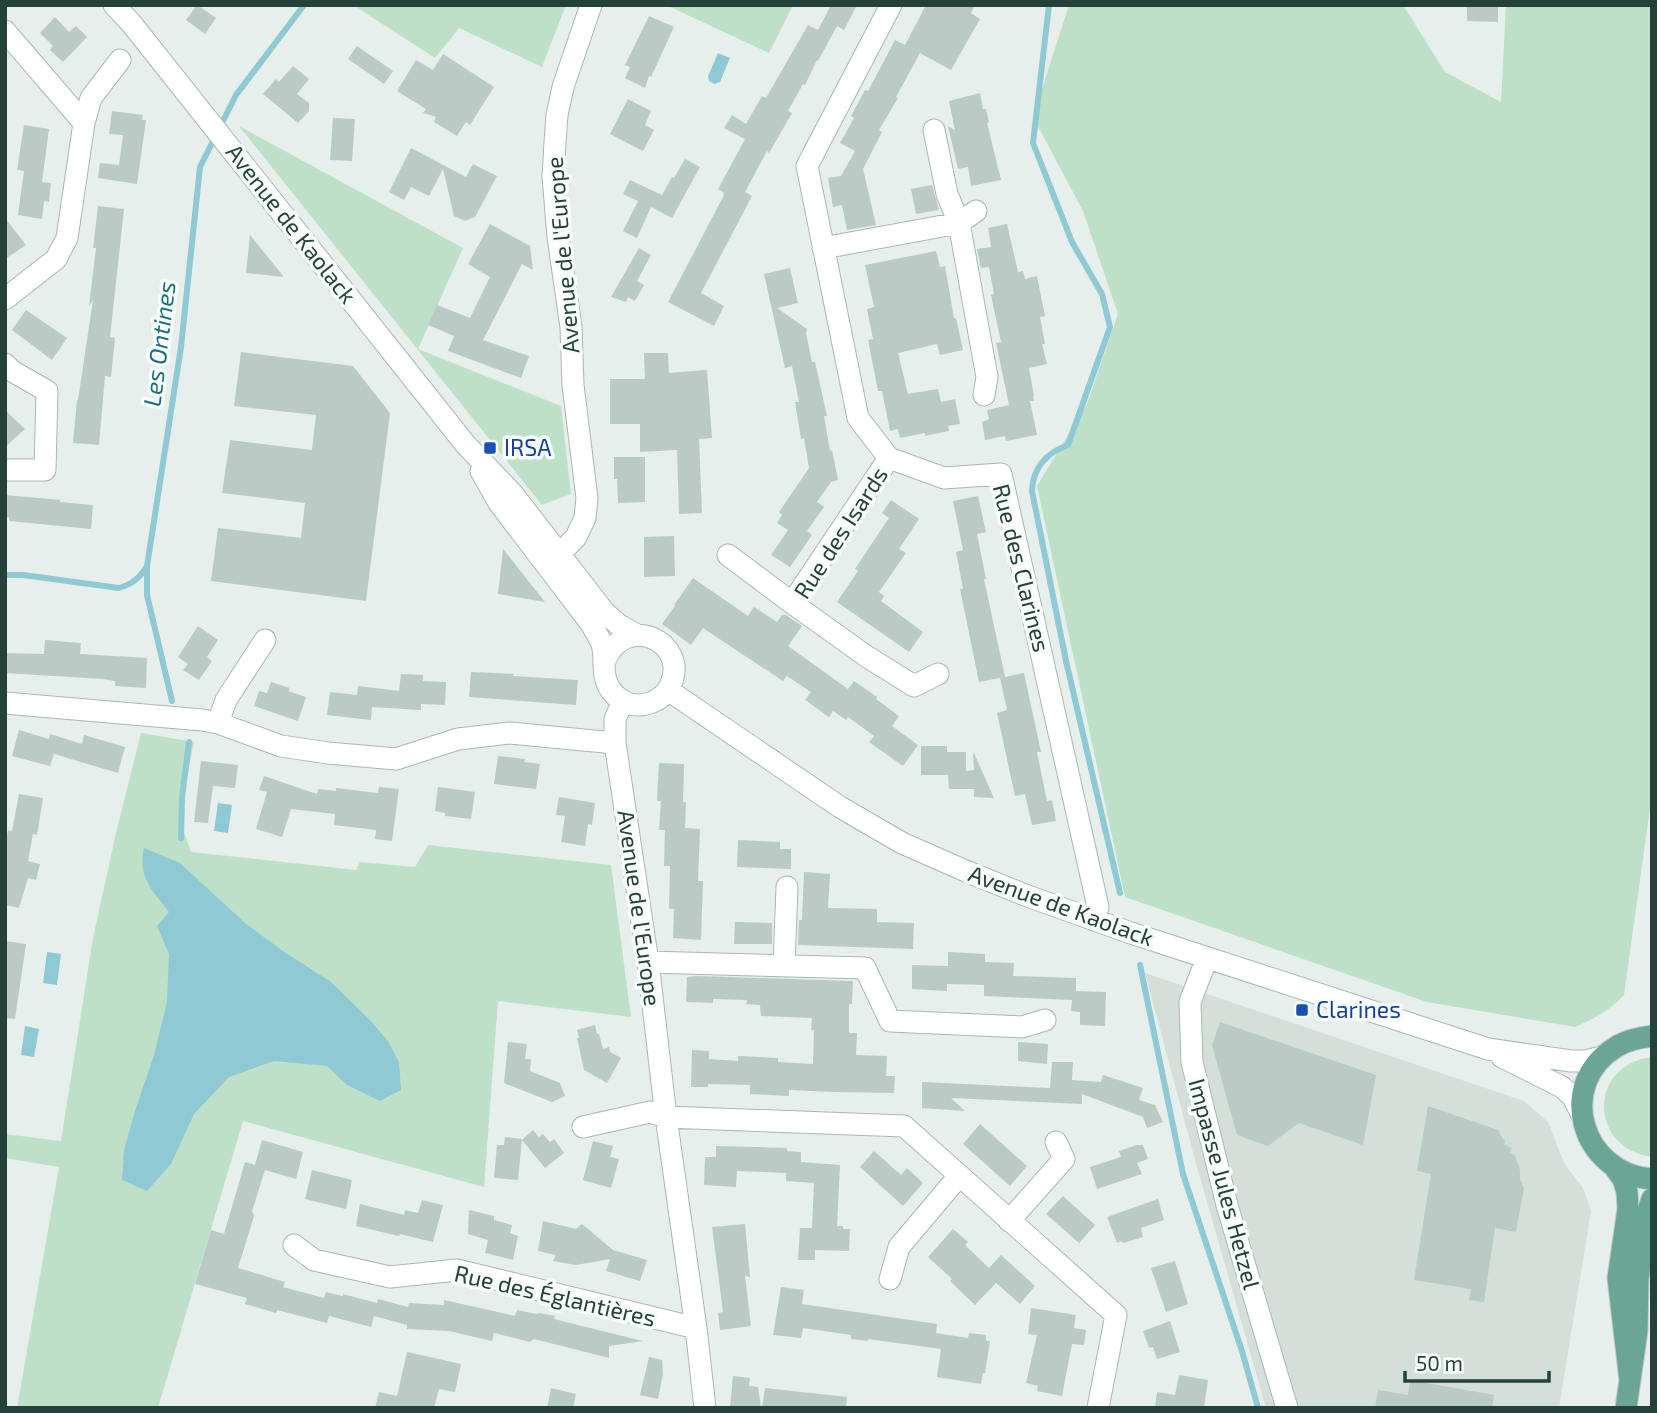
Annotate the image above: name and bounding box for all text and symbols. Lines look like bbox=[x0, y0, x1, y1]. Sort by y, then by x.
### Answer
street label: Avenue de Kaolack bbox=[221, 138, 363, 309]
street label: Avenue de l'Europe bbox=[539, 155, 585, 355]
water label: Les Ontines bbox=[136, 279, 181, 408]
place label: IRSA bbox=[504, 433, 552, 461]
marker: IRSA bbox=[482, 440, 498, 456]
street label: Rue des Isards bbox=[787, 461, 893, 604]
street label: Rue des Clarines bbox=[988, 481, 1056, 655]
street label: Avenue de l'Europe bbox=[612, 808, 668, 1008]
street label: Avenue de Kaolack bbox=[965, 859, 1158, 952]
place label: Clarines bbox=[1316, 995, 1401, 1023]
marker: Clarines bbox=[1294, 1002, 1310, 1018]
street label: Impasse Jules Hetzel bbox=[1183, 1075, 1267, 1292]
street label: Rue des Églantières bbox=[452, 1258, 658, 1332]
scale bar bbox=[1405, 1340, 1548, 1384]
text: 50 m bbox=[1416, 1350, 1463, 1375]

